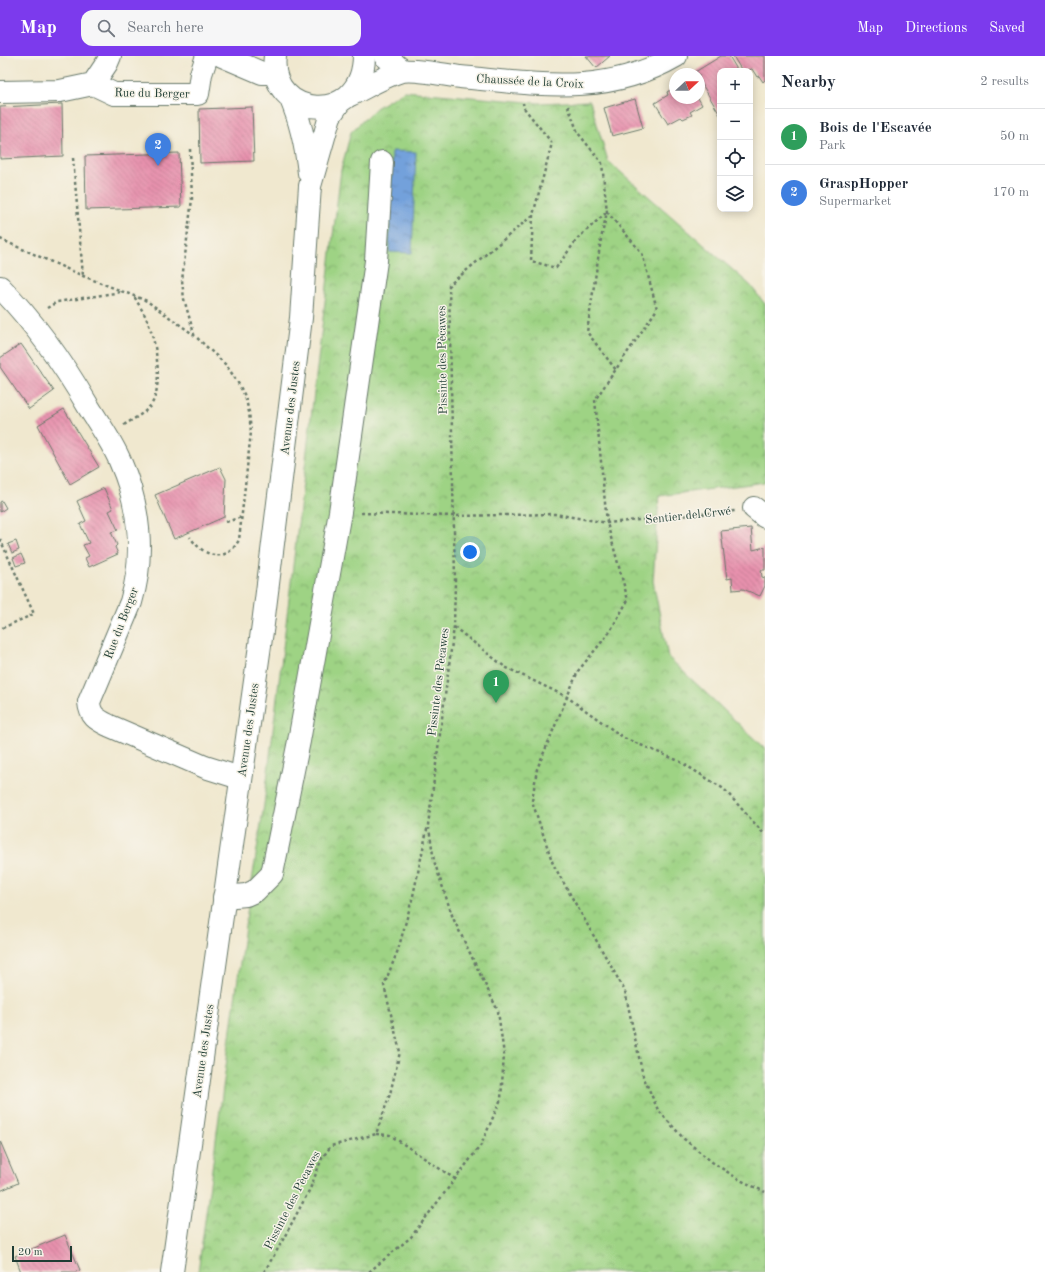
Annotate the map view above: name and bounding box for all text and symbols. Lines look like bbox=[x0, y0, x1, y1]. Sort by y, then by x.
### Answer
search box bbox=[81, 10, 361, 46]
icon: search bbox=[95, 17, 117, 39]
text: Map bbox=[20, 19, 57, 38]
text: Search here bbox=[127, 21, 204, 36]
text: Map bbox=[857, 21, 883, 35]
text: Directions bbox=[905, 21, 967, 35]
text: Saved bbox=[989, 21, 1025, 35]
north arrow bbox=[669, 68, 705, 104]
map controls bbox=[717, 68, 753, 212]
button: + bbox=[717, 68, 753, 104]
street label: Chaussée de la Croix bbox=[476, 73, 584, 91]
text: Nearby bbox=[781, 74, 836, 91]
text: 2 results bbox=[980, 75, 1029, 88]
street label: Rue du Berger bbox=[114, 87, 190, 101]
button: − bbox=[717, 104, 753, 140]
text: Bois de l'Escavée bbox=[819, 121, 932, 136]
text: 1 bbox=[790, 130, 798, 143]
text: 50 m bbox=[1000, 130, 1029, 143]
pin: 2 bbox=[145, 133, 171, 166]
text: Park bbox=[819, 139, 846, 152]
button: locate bbox=[717, 140, 753, 176]
button: layers bbox=[717, 176, 753, 212]
text: GraspHopper bbox=[819, 177, 908, 192]
text: 2 bbox=[790, 186, 798, 199]
text: 170 m bbox=[992, 186, 1029, 199]
text: Supermarket bbox=[819, 195, 891, 208]
street label: Pissinte des Pècawes bbox=[436, 305, 450, 415]
street label: Avenue des Justes bbox=[279, 360, 303, 456]
street label: Sentier del Crwé bbox=[645, 505, 732, 526]
your location bbox=[460, 542, 480, 562]
street label: Rue du Berger bbox=[103, 586, 141, 661]
street label: Pissinte des Pècawes bbox=[426, 627, 452, 737]
pin: 1 bbox=[483, 670, 509, 703]
street label: Avenue des Justes bbox=[236, 682, 262, 778]
street label: Avenue des Justes bbox=[191, 1003, 217, 1099]
street label: Pissinte des Pècawes bbox=[263, 1149, 323, 1252]
scale bar bbox=[12, 1244, 72, 1263]
text: 20 m bbox=[18, 1247, 43, 1258]

